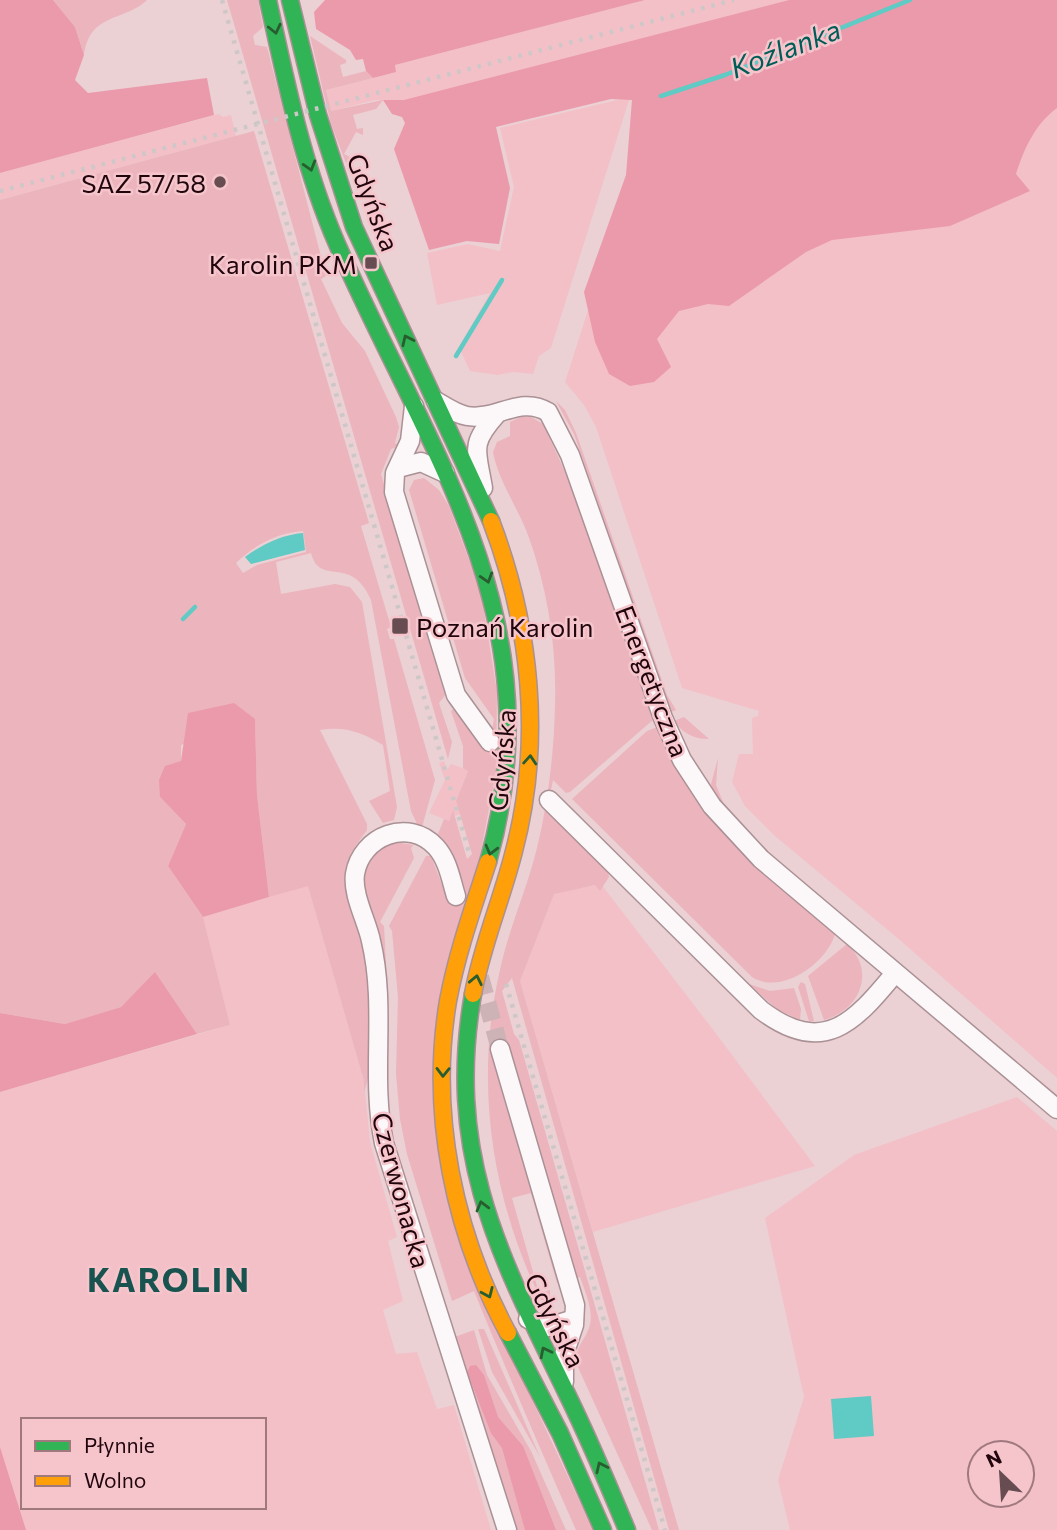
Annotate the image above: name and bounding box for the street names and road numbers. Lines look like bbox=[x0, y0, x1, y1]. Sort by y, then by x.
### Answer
street label: Gdyńska bbox=[341, 149, 407, 255]
street label: Energetyczna bbox=[610, 601, 696, 761]
street label: Gdyńska bbox=[481, 708, 521, 812]
street label: Czerwonacka bbox=[366, 1109, 438, 1271]
street label: Gdyńska bbox=[519, 1268, 593, 1372]

